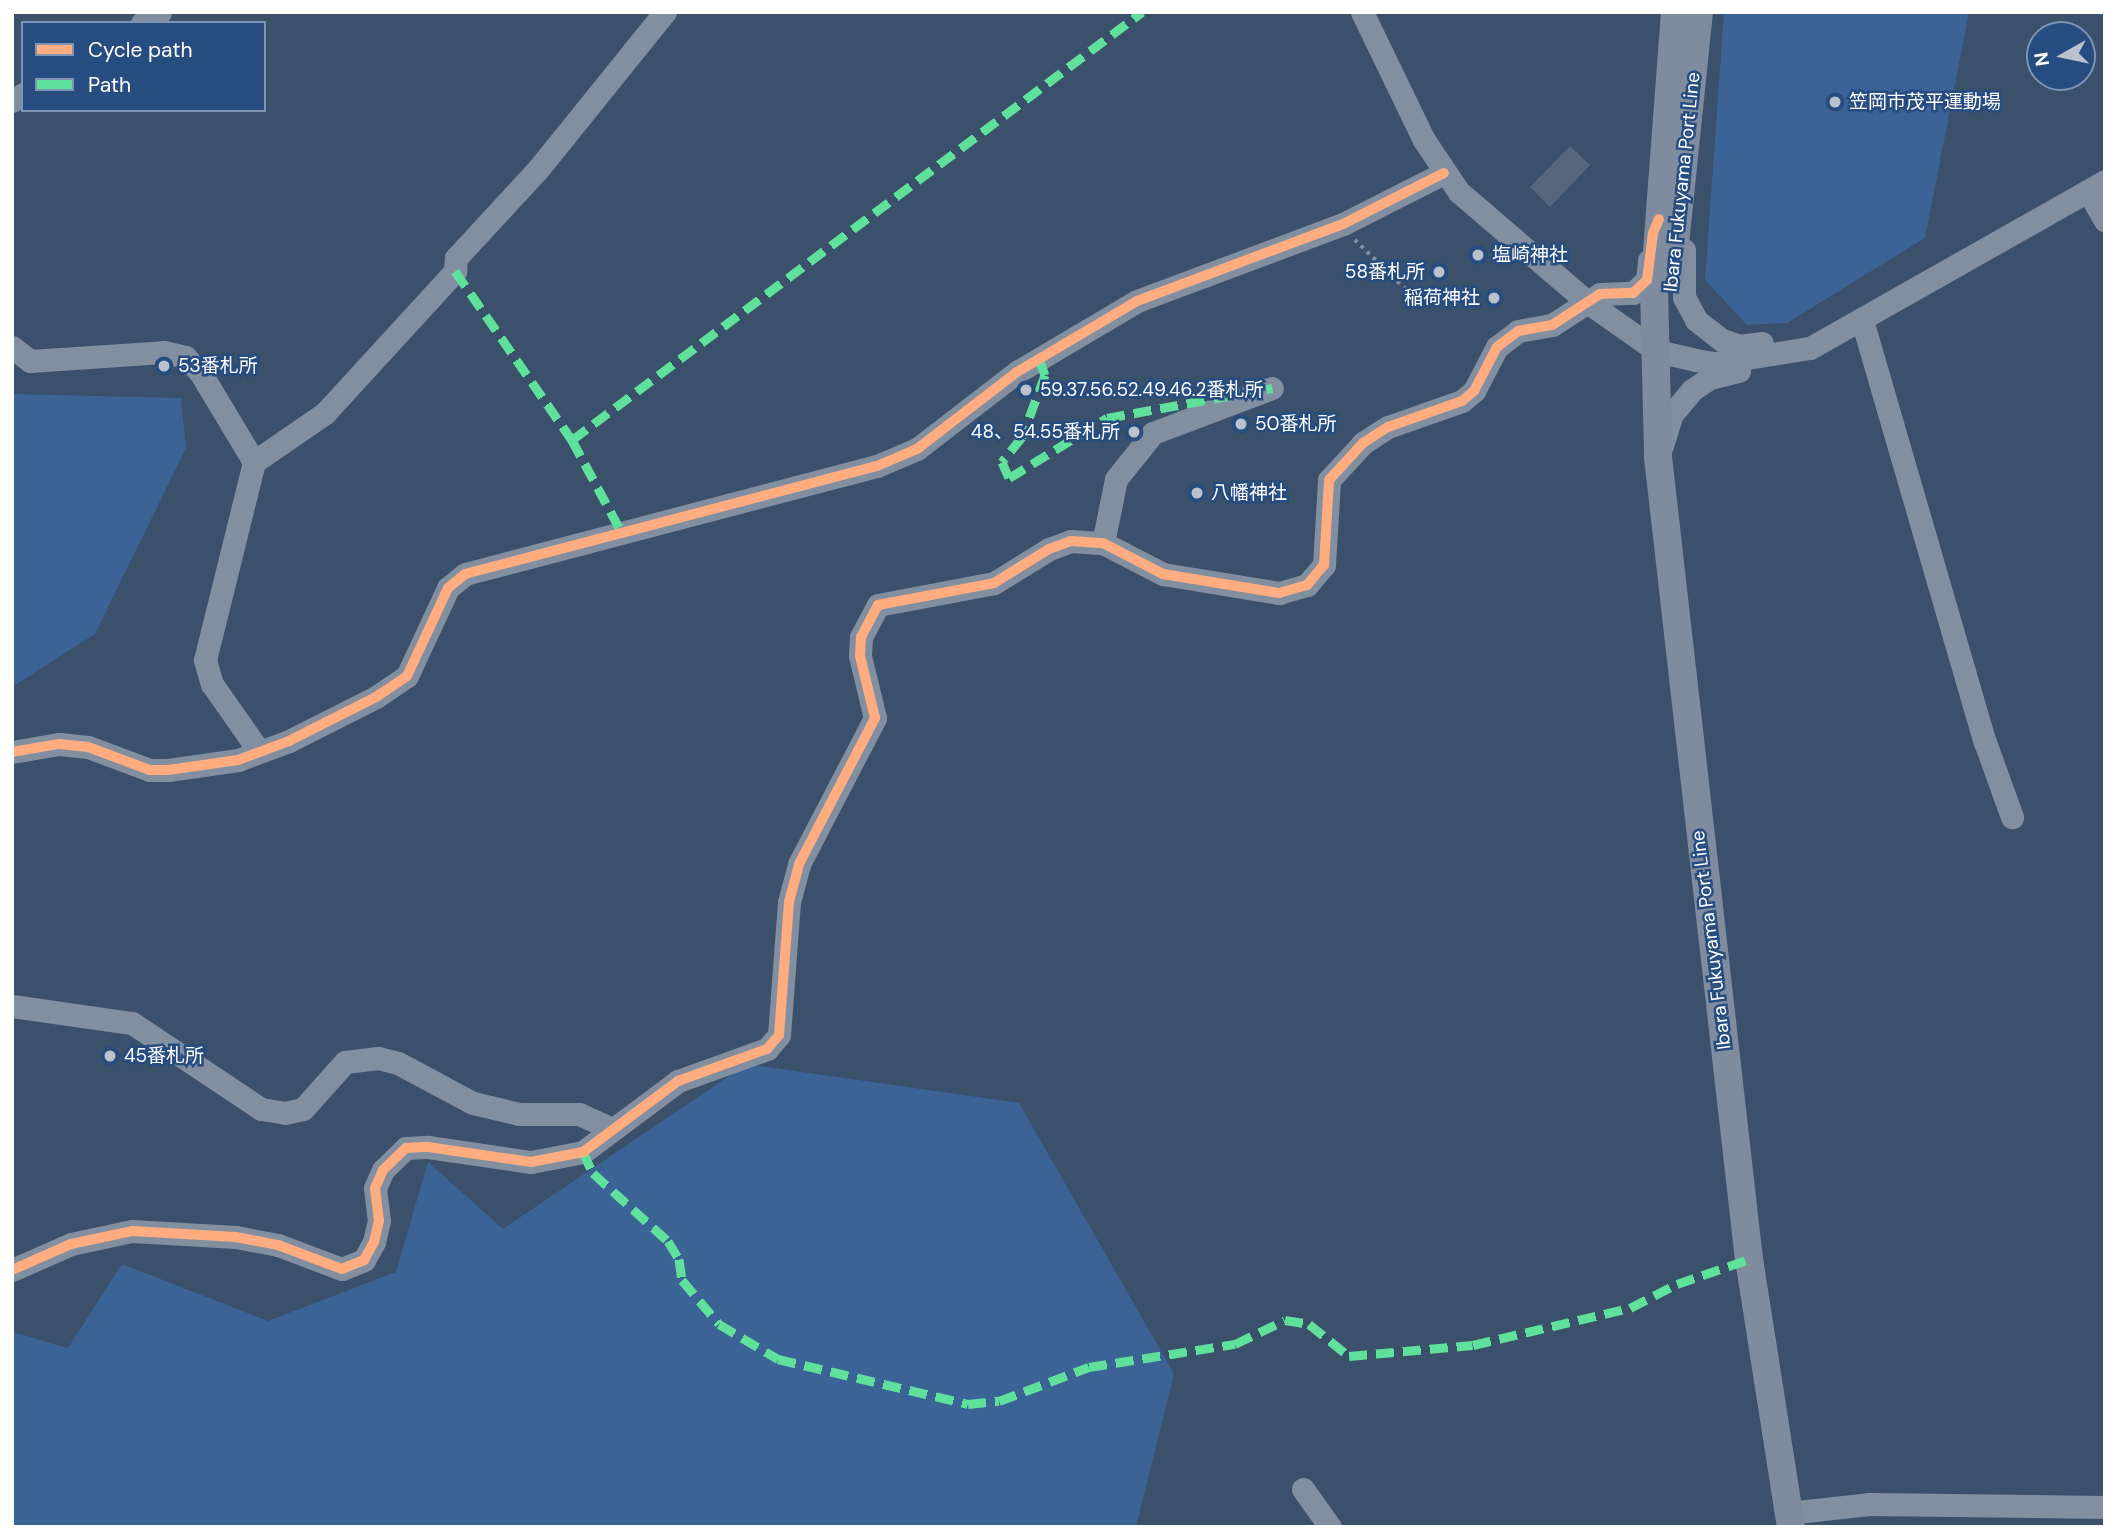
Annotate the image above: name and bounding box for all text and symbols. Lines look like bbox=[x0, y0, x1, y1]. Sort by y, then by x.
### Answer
legend bbox=[21, 21, 266, 112]
north arrow bbox=[2026, 21, 2096, 91]
text: Cycle path bbox=[88, 36, 193, 64]
text: N bbox=[2028, 50, 2055, 68]
text: Path bbox=[88, 71, 131, 99]
street label: Ibara Fukuyama Port Line bbox=[1659, 71, 1705, 293]
place label: 笠岡市茂平運動場 bbox=[1849, 91, 2001, 113]
marker: 笠岡市茂平運動場 bbox=[1827, 94, 1843, 110]
place label: 塩崎神社 bbox=[1492, 244, 1568, 266]
marker: 塩崎神社 bbox=[1470, 247, 1486, 263]
place label: 58番札所 bbox=[1345, 261, 1425, 283]
marker: 58番札所 bbox=[1431, 264, 1447, 280]
place label: 稲荷神社 bbox=[1404, 287, 1480, 309]
marker: 稲荷神社 bbox=[1486, 290, 1502, 306]
place label: 53番札所 bbox=[178, 355, 258, 377]
marker: 53番札所 bbox=[156, 358, 172, 374]
place label: 59.37.56.52.49.46.2番札所 bbox=[1040, 379, 1263, 401]
marker: 59.37.56.52.49.46.2番札所 bbox=[1018, 382, 1034, 398]
place label: 50番札所 bbox=[1255, 413, 1337, 435]
marker: 50番札所 bbox=[1233, 416, 1249, 432]
place label: 48、54.55番札所 bbox=[971, 421, 1120, 443]
marker: 48、54.55番札所 bbox=[1126, 424, 1142, 440]
place label: 八幡神社 bbox=[1211, 482, 1287, 504]
marker: 八幡神社 bbox=[1189, 485, 1205, 501]
street label: Ibara Fukuyama Port Line bbox=[1686, 829, 1736, 1051]
place label: 45番札所 bbox=[124, 1045, 204, 1067]
marker: 45番札所 bbox=[102, 1048, 118, 1064]

